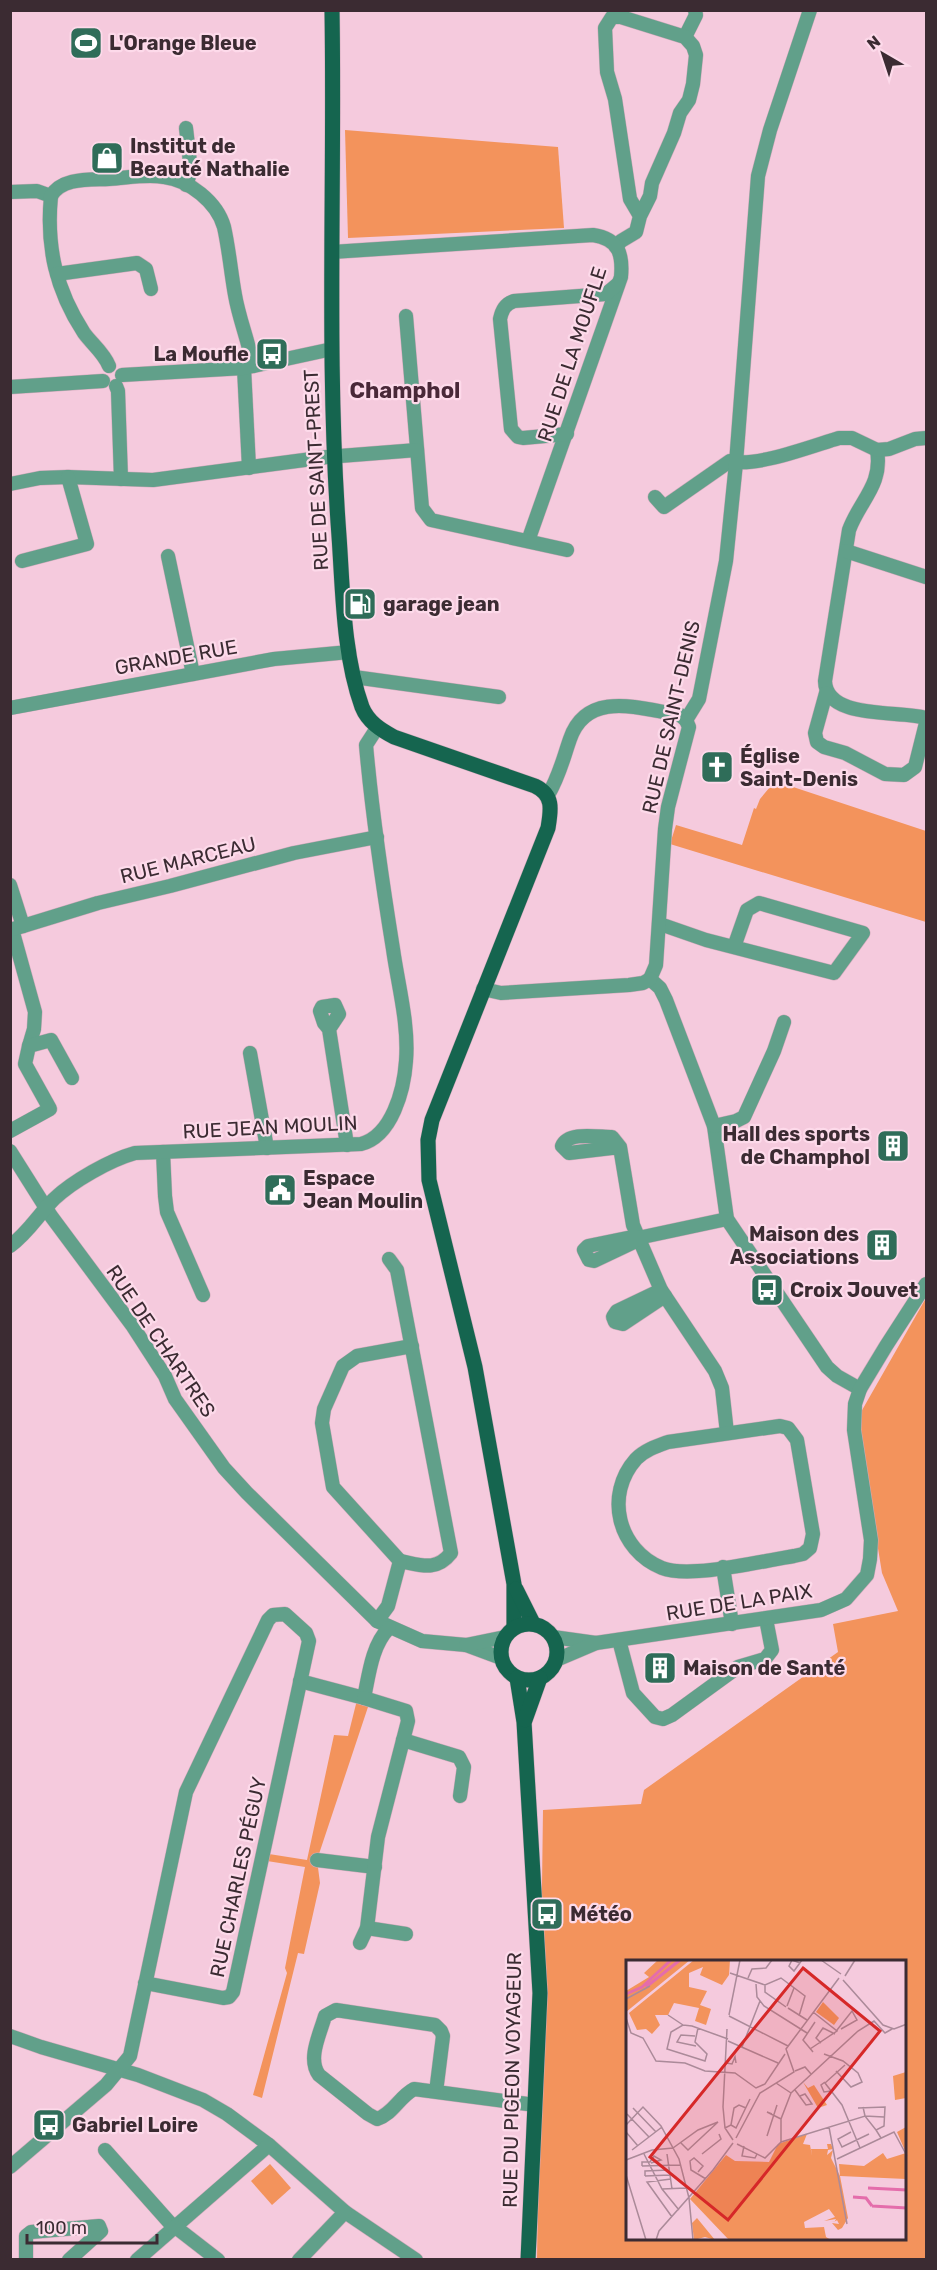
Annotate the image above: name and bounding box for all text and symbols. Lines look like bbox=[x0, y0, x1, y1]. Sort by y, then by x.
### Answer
north arrow bbox=[853, 24, 913, 84]
sports icon: L'Orange Bleue bbox=[68, 25, 104, 61]
place label: L'Orange Bleue bbox=[109, 31, 257, 55]
text: N bbox=[863, 32, 884, 54]
place label: Institut de Beauté Nathalie bbox=[130, 134, 290, 181]
shop icon: Institut de Beauté Nathalie bbox=[89, 140, 125, 176]
street label: RUE DE LA MOUFLE bbox=[532, 264, 612, 444]
bus stop icon: La Moufle bbox=[254, 336, 290, 372]
place label: La Moufle bbox=[153, 342, 249, 366]
street label: RUE DE SAINT-PREST bbox=[299, 368, 333, 571]
district label: Champhol bbox=[350, 377, 460, 404]
fuel station icon: garage jean bbox=[342, 586, 378, 622]
place label: garage jean bbox=[383, 592, 500, 616]
street label: RUE DE SAINT-DENIS bbox=[637, 618, 705, 816]
street label: GRANDE RUE bbox=[113, 634, 239, 680]
place label: Église Saint-Denis bbox=[740, 744, 858, 791]
church icon: Église Saint-Denis bbox=[699, 749, 735, 785]
street label: RUE MARCEAU bbox=[118, 832, 258, 888]
street label: RUE JEAN MOULIN bbox=[182, 1110, 358, 1144]
place label: Hall des sports de Champhol bbox=[722, 1122, 870, 1169]
building icon: Hall des sports de Champhol bbox=[875, 1128, 911, 1164]
place label: Espace Jean Moulin bbox=[303, 1166, 423, 1213]
public building icon: Espace Jean Moulin bbox=[262, 1172, 298, 1208]
place label: Maison des Associations bbox=[730, 1222, 859, 1269]
building icon: Maison des Associations bbox=[864, 1227, 900, 1263]
street label: RUE DE CHARTRES bbox=[101, 1260, 221, 1422]
bus stop icon: Croix Jouvet bbox=[749, 1272, 785, 1308]
place label: Croix Jouvet bbox=[790, 1278, 918, 1302]
street label: RUE DE LA PAIX bbox=[664, 1579, 814, 1625]
building icon: Maison de Santé bbox=[642, 1650, 678, 1686]
place label: Maison de Santé bbox=[683, 1656, 845, 1680]
street label: RUE CHARLES PÉGUY bbox=[205, 1774, 271, 1979]
bus stop icon: Météo bbox=[529, 1896, 565, 1932]
place label: Météo bbox=[570, 1902, 632, 1926]
street label: RUE DU PIGEON VOYAGEUR bbox=[498, 1952, 526, 2208]
inset map bbox=[626, 1960, 907, 2240]
bus stop icon: Gabriel Loire bbox=[31, 2107, 67, 2143]
place label: Gabriel Loire bbox=[72, 2113, 198, 2137]
scale bar bbox=[27, 2207, 158, 2245]
text: 100 m bbox=[36, 2217, 87, 2239]

